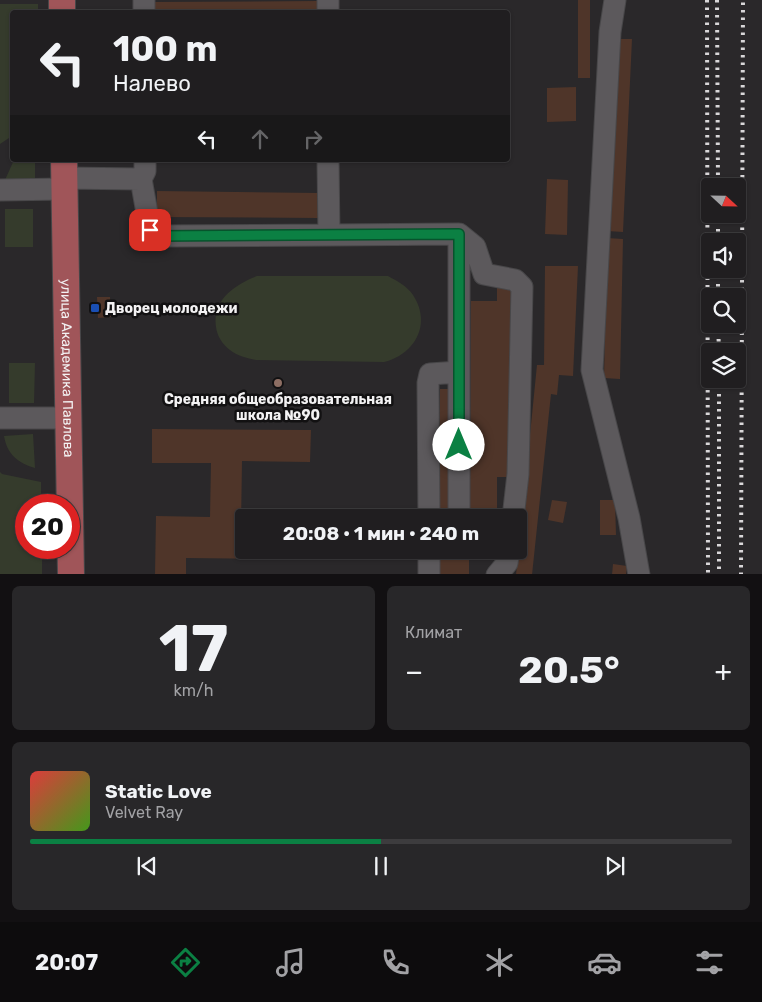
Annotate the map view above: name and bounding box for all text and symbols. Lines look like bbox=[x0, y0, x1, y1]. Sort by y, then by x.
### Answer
text: 100 m bbox=[113, 28, 218, 70]
icon: left bbox=[30, 30, 95, 95]
text: Налево bbox=[113, 70, 191, 97]
icon: left bbox=[193, 125, 221, 153]
icon: ahead bbox=[246, 125, 274, 153]
icon: right bbox=[299, 125, 327, 153]
north arrow bbox=[701, 178, 746, 222]
map controls bbox=[701, 178, 746, 388]
pin bbox=[129, 209, 171, 251]
icon: arrive bbox=[136, 216, 164, 244]
button: sound bbox=[701, 233, 746, 278]
street label: улица Академика Павлова bbox=[57, 278, 77, 457]
button: search bbox=[701, 288, 746, 333]
place label: Дворец молодежи bbox=[105, 300, 237, 317]
marker: Дворец молодежи bbox=[89, 302, 101, 314]
button: layers bbox=[701, 343, 746, 388]
marker: Средняя общеобразовательная школа №90 bbox=[272, 377, 284, 389]
place label: Средняя общеобразовательная школа №90 bbox=[164, 391, 392, 424]
position arrow bbox=[432, 418, 484, 470]
speed limit sign: 20 bbox=[15, 494, 80, 559]
text: 20:08 · 1 мин · 240 m bbox=[283, 522, 479, 545]
text: 17 bbox=[159, 610, 228, 687]
text: Климат bbox=[405, 623, 462, 642]
text: 20.5° bbox=[518, 647, 620, 693]
text: − bbox=[405, 655, 423, 688]
text: + bbox=[715, 655, 732, 688]
text: km/h bbox=[174, 681, 213, 700]
text: Static Love bbox=[105, 780, 212, 803]
text: Velvet Ray bbox=[105, 803, 183, 822]
icon: previous bbox=[133, 852, 161, 880]
icon: pause bbox=[367, 852, 395, 880]
icon: next bbox=[601, 852, 629, 880]
icon: directions bbox=[168, 945, 203, 980]
icon: music bbox=[273, 945, 308, 980]
icon: phone bbox=[378, 945, 413, 980]
icon: climate bbox=[482, 945, 517, 980]
icon: car bbox=[587, 945, 622, 980]
icon: filters bbox=[692, 945, 727, 980]
text: 20:07 bbox=[35, 949, 98, 976]

